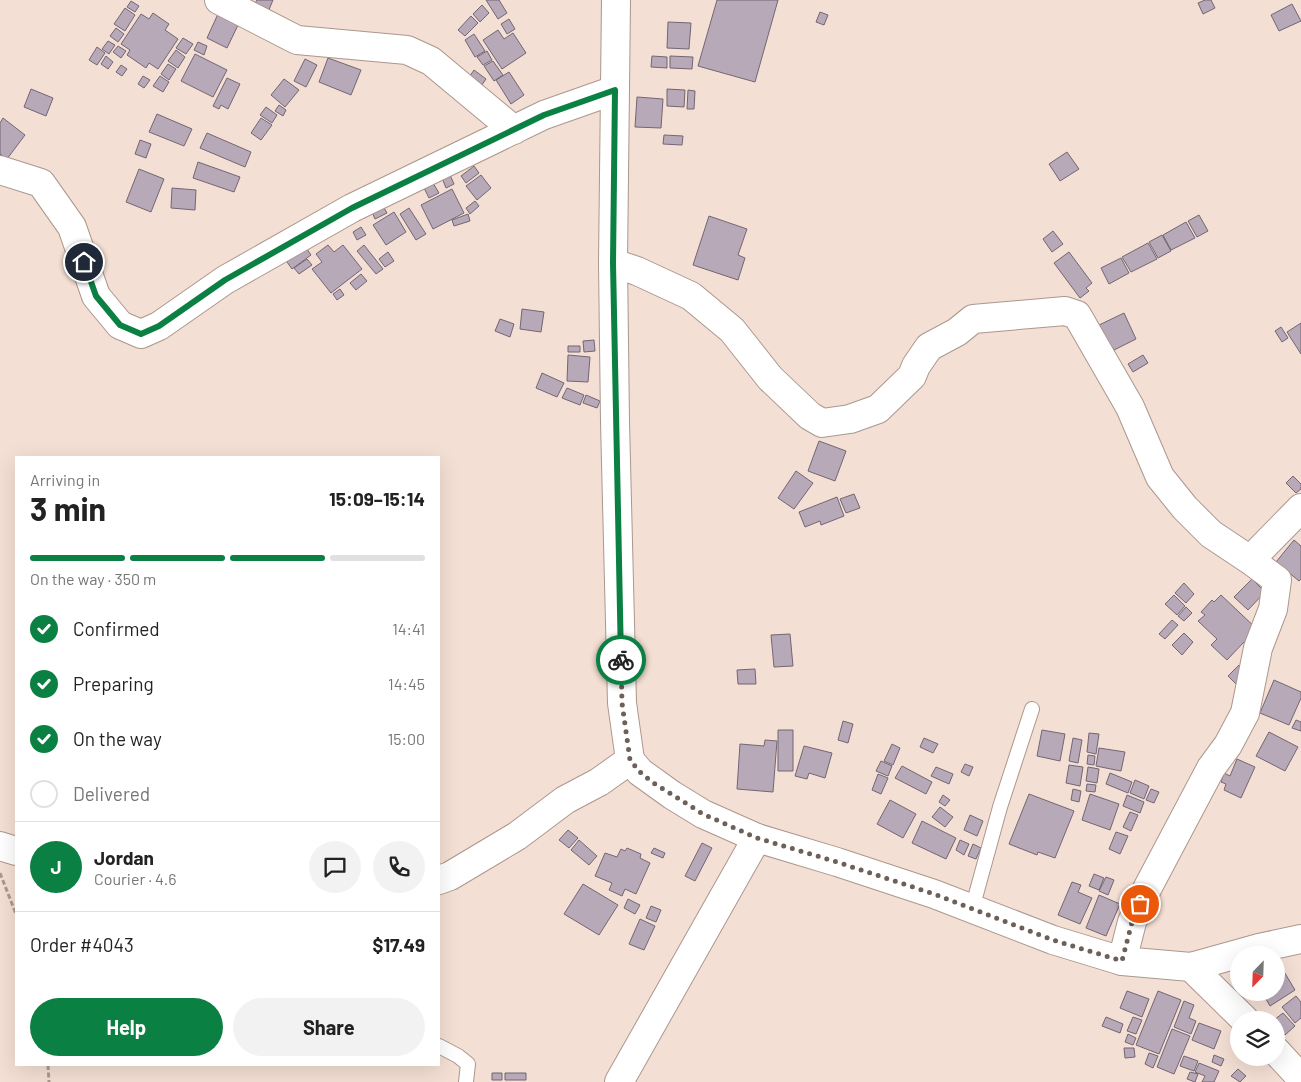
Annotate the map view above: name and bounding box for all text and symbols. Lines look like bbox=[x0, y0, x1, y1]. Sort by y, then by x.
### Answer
pin bbox=[63, 241, 105, 283]
icon: home bbox=[70, 248, 98, 276]
text: Arriving in bbox=[30, 470, 100, 489]
text: 15:09–15:14 bbox=[329, 487, 425, 510]
text: 3 min bbox=[30, 489, 106, 527]
text: On the way · 350 m bbox=[30, 569, 156, 588]
icon: check bbox=[30, 615, 58, 643]
text: Confirmed bbox=[73, 617, 160, 640]
text: 14:41 bbox=[392, 619, 425, 638]
courier bbox=[596, 635, 646, 685]
icon: bike bbox=[607, 646, 635, 674]
icon: check bbox=[30, 670, 58, 698]
text: Preparing bbox=[73, 672, 154, 695]
text: 14:45 bbox=[388, 674, 425, 693]
icon: check bbox=[30, 725, 58, 753]
text: On the way bbox=[73, 727, 162, 750]
text: 15:00 bbox=[388, 729, 425, 748]
text: Delivered bbox=[73, 782, 150, 805]
button: chat bbox=[309, 841, 361, 893]
button: phone bbox=[373, 841, 425, 893]
text: Jordan bbox=[94, 846, 154, 869]
text: J bbox=[50, 855, 62, 878]
text: Courier · 4.6 bbox=[94, 869, 177, 888]
pin bbox=[1119, 883, 1161, 925]
icon: bag bbox=[1126, 890, 1154, 918]
text: Order #4043 bbox=[30, 933, 134, 956]
text: $17.49 bbox=[373, 933, 425, 956]
north arrow bbox=[1230, 946, 1285, 1001]
map controls bbox=[1230, 946, 1285, 1066]
button: Help bbox=[30, 998, 223, 1056]
button: Share bbox=[233, 998, 425, 1056]
button: layers bbox=[1230, 1011, 1285, 1066]

